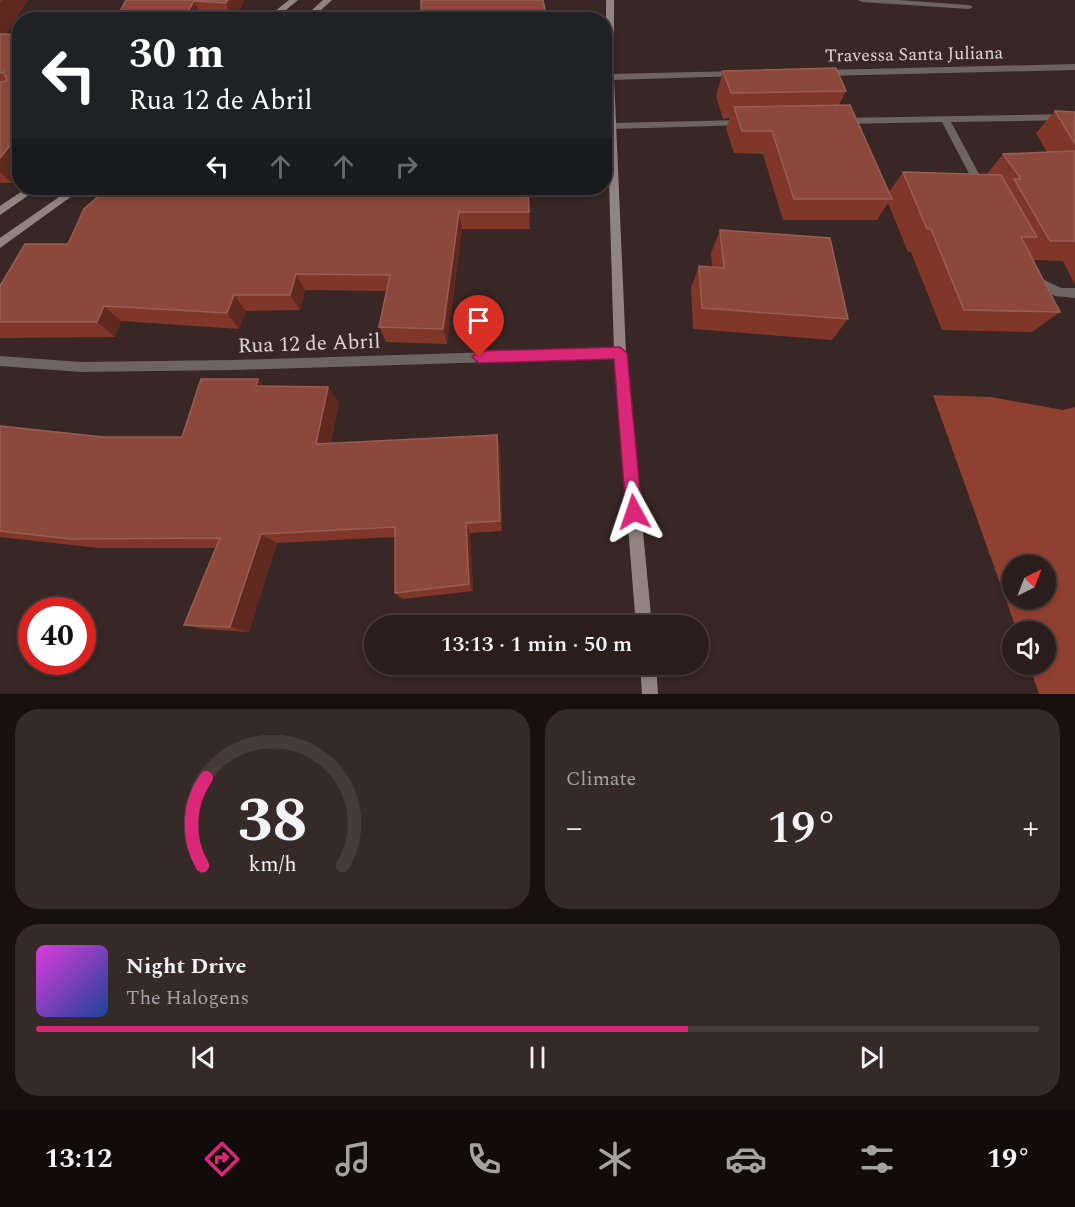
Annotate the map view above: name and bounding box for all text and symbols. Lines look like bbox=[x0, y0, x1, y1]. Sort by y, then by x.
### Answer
text: 30 m bbox=[129, 23, 224, 86]
icon: left bbox=[30, 36, 108, 114]
street label: Travessa Santa Juliana bbox=[825, 39, 1004, 70]
text: Rua 12 de Abril bbox=[129, 80, 313, 122]
icon: left bbox=[201, 150, 234, 183]
icon: ahead bbox=[264, 150, 297, 183]
icon: ahead bbox=[327, 150, 360, 183]
icon: right bbox=[390, 150, 423, 183]
pin bbox=[453, 295, 504, 357]
icon: arrive bbox=[462, 304, 495, 337]
street label: Rua 12 de Abril bbox=[237, 326, 381, 362]
position arrow bbox=[602, 480, 666, 544]
north arrow bbox=[1002, 555, 1056, 609]
map controls bbox=[1002, 555, 1056, 675]
speed limit sign: 40 bbox=[18, 597, 96, 675]
button: sound bbox=[1002, 621, 1056, 675]
text: 13:13 · 1 min · 50 m bbox=[441, 628, 632, 661]
text: Climate bbox=[566, 764, 636, 794]
text: 38 bbox=[237, 774, 308, 869]
text: 19° bbox=[767, 794, 838, 863]
text: − bbox=[566, 803, 583, 853]
text: + bbox=[1023, 803, 1039, 853]
text: km/h bbox=[248, 848, 297, 881]
text: Night Drive bbox=[126, 950, 246, 983]
text: The Halogens bbox=[126, 983, 249, 1013]
icon: previous bbox=[187, 1041, 220, 1074]
icon: pause bbox=[521, 1041, 554, 1074]
icon: next bbox=[855, 1041, 888, 1074]
text: 13:12 bbox=[44, 1138, 112, 1180]
icon: directions bbox=[201, 1138, 243, 1180]
icon: music bbox=[332, 1138, 374, 1180]
icon: phone bbox=[463, 1138, 505, 1180]
icon: climate bbox=[594, 1138, 636, 1180]
icon: car bbox=[725, 1138, 767, 1180]
icon: filters bbox=[856, 1138, 898, 1180]
text: 19° bbox=[987, 1138, 1031, 1180]

